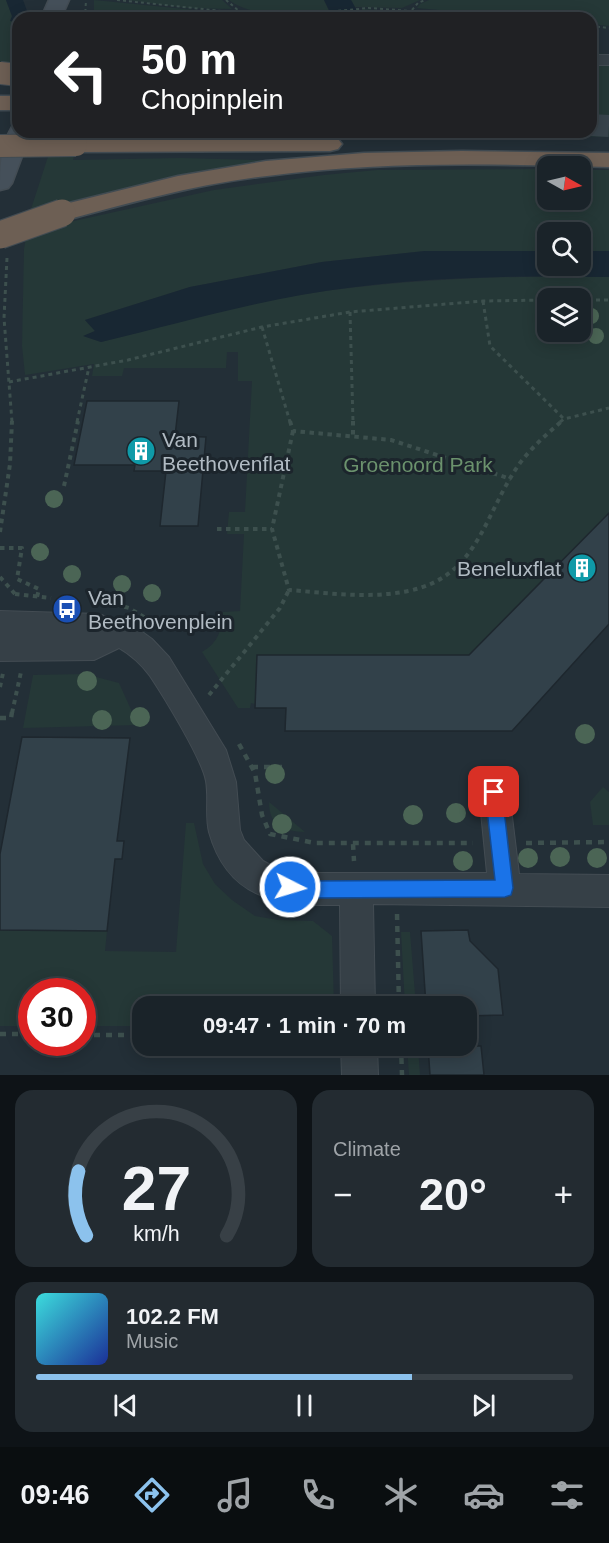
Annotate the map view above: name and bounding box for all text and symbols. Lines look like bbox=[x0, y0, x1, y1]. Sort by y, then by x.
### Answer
icon: left bbox=[42, 36, 120, 114]
text: 50 m bbox=[141, 36, 237, 83]
text: Chopinplein bbox=[141, 85, 284, 115]
north arrow bbox=[537, 156, 591, 210]
map controls bbox=[537, 156, 591, 342]
button: search bbox=[537, 222, 591, 276]
button: layers bbox=[537, 288, 591, 342]
place label: Van Beethovenflat bbox=[162, 428, 291, 475]
building icon: Van Beethovenflat bbox=[125, 435, 157, 467]
park label: Groenoord Park bbox=[343, 453, 493, 476]
building icon: Beneluxflat bbox=[566, 552, 598, 584]
place label: Beneluxflat bbox=[457, 557, 561, 580]
place label: Van Beethovenplein bbox=[88, 586, 233, 633]
bus stop icon: Van Beethovenplein bbox=[51, 593, 83, 625]
pin bbox=[468, 766, 519, 817]
icon: arrive bbox=[477, 775, 510, 808]
position arrow bbox=[258, 855, 322, 919]
speed limit sign: 30 bbox=[18, 978, 96, 1056]
text: 09:47 · 1 min · 70 m bbox=[203, 1013, 406, 1038]
text: Climate bbox=[333, 1138, 401, 1160]
text: 27 bbox=[121, 1154, 191, 1223]
text: 20° bbox=[419, 1169, 487, 1220]
text: − bbox=[333, 1176, 352, 1213]
text: + bbox=[554, 1176, 573, 1213]
text: km/h bbox=[133, 1222, 179, 1246]
text: 102.2 FM bbox=[126, 1304, 219, 1329]
text: Music bbox=[126, 1330, 178, 1352]
icon: previous bbox=[109, 1389, 142, 1422]
icon: pause bbox=[288, 1389, 321, 1422]
icon: next bbox=[467, 1389, 500, 1422]
icon: directions bbox=[131, 1474, 173, 1516]
icon: music bbox=[214, 1474, 256, 1516]
icon: phone bbox=[297, 1474, 339, 1516]
icon: climate bbox=[380, 1474, 422, 1516]
icon: car bbox=[463, 1474, 505, 1516]
icon: filters bbox=[546, 1474, 588, 1516]
text: 09:46 bbox=[21, 1480, 90, 1510]

